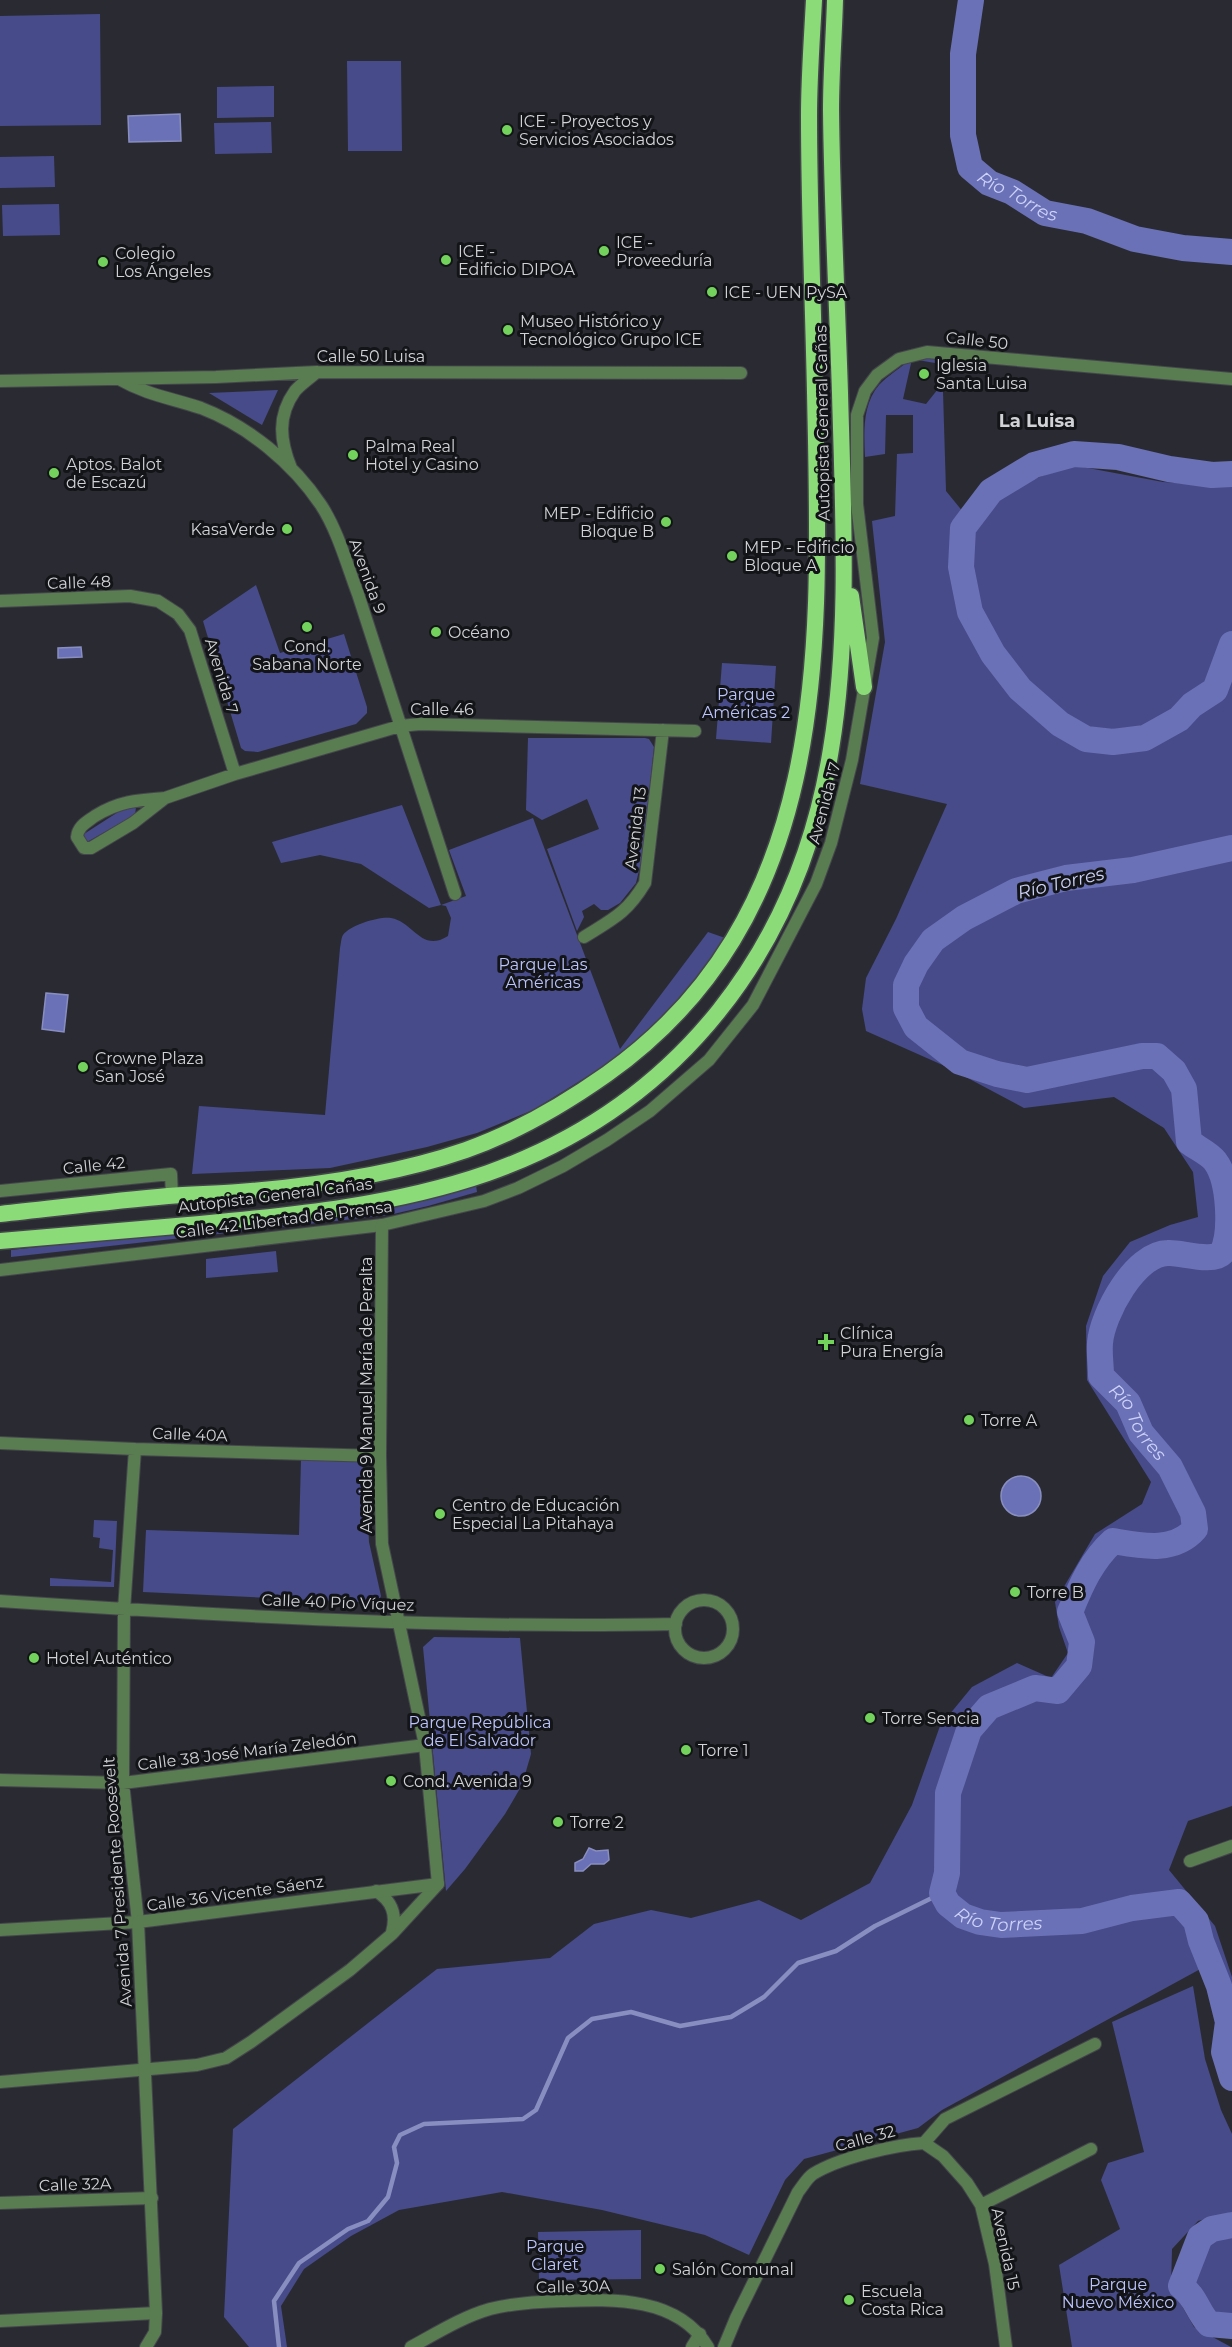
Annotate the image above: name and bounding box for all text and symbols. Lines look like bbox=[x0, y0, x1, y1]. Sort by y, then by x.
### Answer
place label: ICE - Proyectos y Servicios Asociados bbox=[519, 112, 674, 149]
marker: ICE - Proyectos y Servicios Asociados bbox=[500, 123, 514, 137]
water label: Río Torres bbox=[972, 167, 1059, 226]
place label: ICE - Proveeduría bbox=[616, 233, 713, 270]
place label: ICE - Edificio DIPOA bbox=[458, 242, 576, 279]
place label: Colegio Los Ángeles bbox=[115, 244, 211, 281]
marker: ICE - Proveeduría bbox=[597, 244, 611, 258]
marker: ICE - Edificio DIPOA bbox=[439, 253, 453, 267]
marker: Colegio Los Ángeles bbox=[96, 255, 110, 269]
place label: ICE - UEN PySA bbox=[724, 283, 848, 302]
marker: ICE - UEN PySA bbox=[705, 285, 719, 299]
place label: Museo Histórico y Tecnológico Grupo ICE bbox=[520, 312, 702, 349]
marker: Museo Histórico y Tecnológico Grupo ICE bbox=[501, 323, 515, 337]
street label: Autopista General Cañas bbox=[811, 325, 834, 521]
street label: Calle 50 bbox=[945, 328, 1009, 353]
street label: Calle 50 Luisa bbox=[317, 347, 425, 366]
place label: Iglesia Santa Luisa bbox=[936, 356, 1028, 393]
marker: Iglesia Santa Luisa bbox=[917, 367, 931, 381]
district label: La Luisa bbox=[999, 410, 1075, 432]
place label: Palma Real Hotel y Casino bbox=[365, 437, 479, 474]
marker: Palma Real Hotel y Casino bbox=[346, 448, 360, 462]
place label: Aptos. Balot de Escazú bbox=[66, 455, 163, 492]
marker: Aptos. Balot de Escazú bbox=[47, 466, 61, 480]
place label: MEP - Edificio Bloque B bbox=[543, 504, 654, 541]
marker: MEP - Edificio Bloque B bbox=[659, 515, 673, 529]
place label: KasaVerde bbox=[190, 520, 275, 539]
marker: KasaVerde bbox=[280, 522, 294, 536]
street label: Avenida 9 bbox=[345, 536, 390, 616]
place label: MEP - Edificio Bloque A bbox=[744, 538, 855, 575]
marker: MEP - Edificio Bloque A bbox=[725, 549, 739, 563]
street label: Calle 48 bbox=[47, 572, 111, 593]
marker: Cond. Sabana Norte bbox=[300, 620, 314, 634]
place label: Océano bbox=[448, 623, 510, 642]
marker: Océano bbox=[429, 625, 443, 639]
street label: Avenida 7 bbox=[201, 636, 242, 716]
place label: Cond. Sabana Norte bbox=[252, 637, 362, 674]
park label: Parque Américas 2 bbox=[702, 685, 790, 722]
street label: Calle 46 bbox=[410, 700, 474, 719]
street label: Avenida 17 bbox=[804, 760, 845, 846]
street label: Avenida 13 bbox=[621, 785, 650, 871]
water label: Río Torres bbox=[1016, 862, 1107, 904]
park label: Parque Las Américas bbox=[498, 955, 588, 992]
place label: Crowne Plaza San José bbox=[95, 1049, 204, 1086]
marker: Crowne Plaza San José bbox=[76, 1060, 90, 1074]
street label: Calle 42 bbox=[62, 1153, 126, 1178]
street label: Autopista General Cañas bbox=[177, 1174, 374, 1217]
street label: Calle 42 Libertad de Prensa bbox=[175, 1197, 394, 1242]
street label: Avenida 9 Manuel María de Peralta bbox=[357, 1257, 376, 1533]
place label: Clínica Pura Energía bbox=[840, 1324, 944, 1361]
marker: Clínica Pura Energía bbox=[817, 1333, 835, 1351]
water label: Río Torres bbox=[1104, 1379, 1171, 1465]
place label: Torre A bbox=[981, 1411, 1038, 1430]
marker: Torre A bbox=[962, 1413, 976, 1427]
street label: Calle 40A bbox=[152, 1424, 229, 1445]
place label: Centro de Educación Especial La Pitahaya bbox=[452, 1496, 620, 1533]
marker: Centro de Educación Especial La Pitahaya bbox=[433, 1507, 447, 1521]
place label: Torre B bbox=[1027, 1583, 1084, 1602]
marker: Torre B bbox=[1008, 1585, 1022, 1599]
street label: Calle 40 Pío Víquez bbox=[261, 1590, 415, 1615]
place label: Hotel Auténtico bbox=[46, 1649, 172, 1668]
marker: Hotel Auténtico bbox=[27, 1651, 41, 1665]
place label: Torre Sencia bbox=[882, 1709, 980, 1728]
marker: Torre Sencia bbox=[863, 1711, 877, 1725]
park label: Parque República de El Salvador bbox=[408, 1713, 552, 1750]
street label: Calle 38 José María Zeledón bbox=[136, 1729, 358, 1774]
place label: Torre 1 bbox=[698, 1741, 748, 1760]
marker: Torre 1 bbox=[679, 1743, 693, 1757]
street label: Avenida 7 Presidente Roosevelt bbox=[99, 1756, 136, 2008]
place label: Cond. Avenida 9 bbox=[403, 1772, 532, 1791]
marker: Cond. Avenida 9 bbox=[384, 1774, 398, 1788]
place label: Torre 2 bbox=[570, 1813, 624, 1832]
marker: Torre 2 bbox=[551, 1815, 565, 1829]
street label: Calle 36 Vicente Sáenz bbox=[145, 1872, 325, 1915]
water label: Río Torres bbox=[950, 1903, 1043, 1936]
street label: Calle 32 bbox=[833, 2121, 897, 2156]
street label: Calle 32A bbox=[38, 2174, 112, 2195]
street label: Avenida 15 bbox=[988, 2206, 1023, 2292]
park label: Parque Claret bbox=[526, 2237, 584, 2274]
place label: Salón Comunal bbox=[672, 2260, 794, 2279]
marker: Salón Comunal bbox=[653, 2262, 667, 2276]
park label: Parque Nuevo México bbox=[1062, 2275, 1174, 2312]
street label: Calle 30A bbox=[536, 2276, 611, 2297]
place label: Escuela Costa Rica bbox=[861, 2282, 944, 2319]
marker: Escuela Costa Rica bbox=[842, 2293, 856, 2307]

